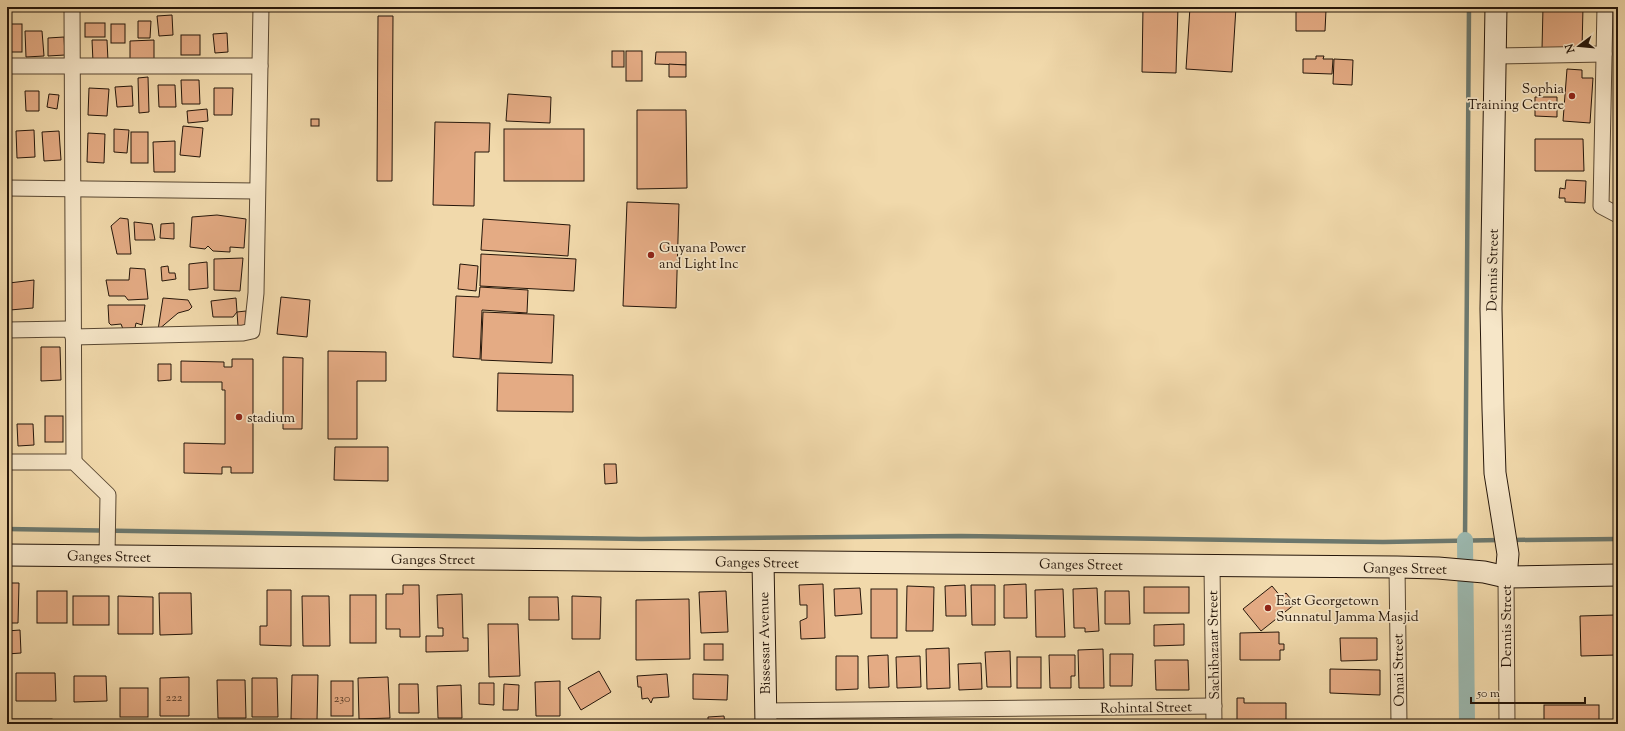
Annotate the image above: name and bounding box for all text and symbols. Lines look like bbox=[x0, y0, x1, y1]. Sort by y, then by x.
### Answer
north arrow bbox=[1559, 26, 1599, 66]
text: N bbox=[1561, 42, 1580, 56]
place label: Sophia Training Centre bbox=[1467, 80, 1565, 116]
marker: Sophia Training Centre bbox=[1567, 91, 1577, 101]
street label: Dennis Street bbox=[1483, 228, 1505, 312]
place label: Guyana Power and Light Inc bbox=[659, 239, 747, 275]
marker: Guyana Power and Light Inc bbox=[646, 250, 656, 260]
place label: stadium bbox=[247, 409, 295, 429]
marker: stadium bbox=[234, 412, 244, 422]
street label: Ganges Street bbox=[67, 547, 151, 569]
street label: Ganges Street bbox=[391, 551, 475, 571]
street label: Ganges Street bbox=[715, 553, 799, 575]
street label: Ganges Street bbox=[1039, 555, 1123, 577]
street label: Ganges Street bbox=[1363, 559, 1447, 581]
street label: Dennis Street bbox=[1498, 584, 1518, 667]
street label: Sachibazaar Street bbox=[1204, 590, 1226, 700]
street label: Bissessar Avenue bbox=[755, 592, 777, 694]
place label: East Georgetown Sunnatul Jamma Masjid bbox=[1276, 592, 1419, 628]
marker: East Georgetown Sunnatul Jamma Masjid bbox=[1263, 603, 1273, 613]
street label: Omai Street bbox=[1389, 633, 1411, 707]
scale bar bbox=[1471, 679, 1585, 705]
text: 50 m bbox=[1476, 685, 1500, 703]
house number: 222 bbox=[166, 689, 183, 707]
house number: 230 bbox=[334, 690, 350, 708]
street label: Rohintal Street bbox=[1100, 698, 1192, 720]

